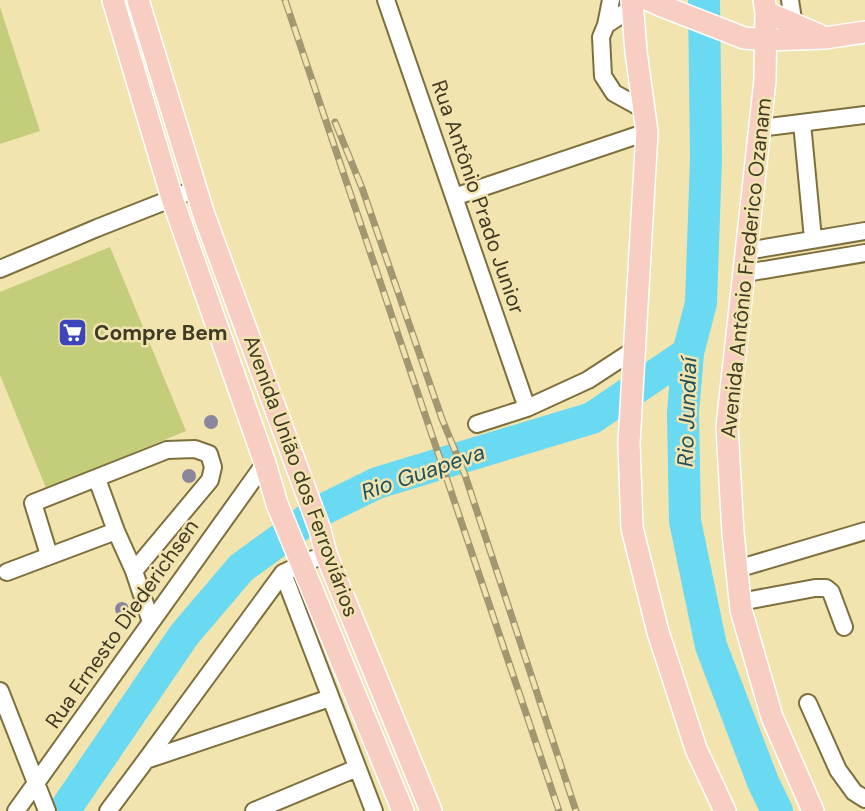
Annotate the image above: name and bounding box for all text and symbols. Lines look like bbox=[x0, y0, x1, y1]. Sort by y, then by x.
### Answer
street label: Rua Antônio Prado Junior bbox=[425, 76, 531, 318]
street label: Avenida Antônio Frederico Ozanam bbox=[714, 96, 778, 440]
supermarket icon: Compre Bem bbox=[57, 317, 89, 349]
place label: Compre Bem bbox=[94, 319, 228, 347]
street label: Avenida União dos Ferroviários bbox=[237, 331, 365, 621]
water label: Rio Jundiaí bbox=[671, 355, 703, 467]
water label: Rio Guapeva bbox=[357, 437, 489, 507]
street label: Rua Ernesto Diederichsen bbox=[39, 514, 205, 734]

